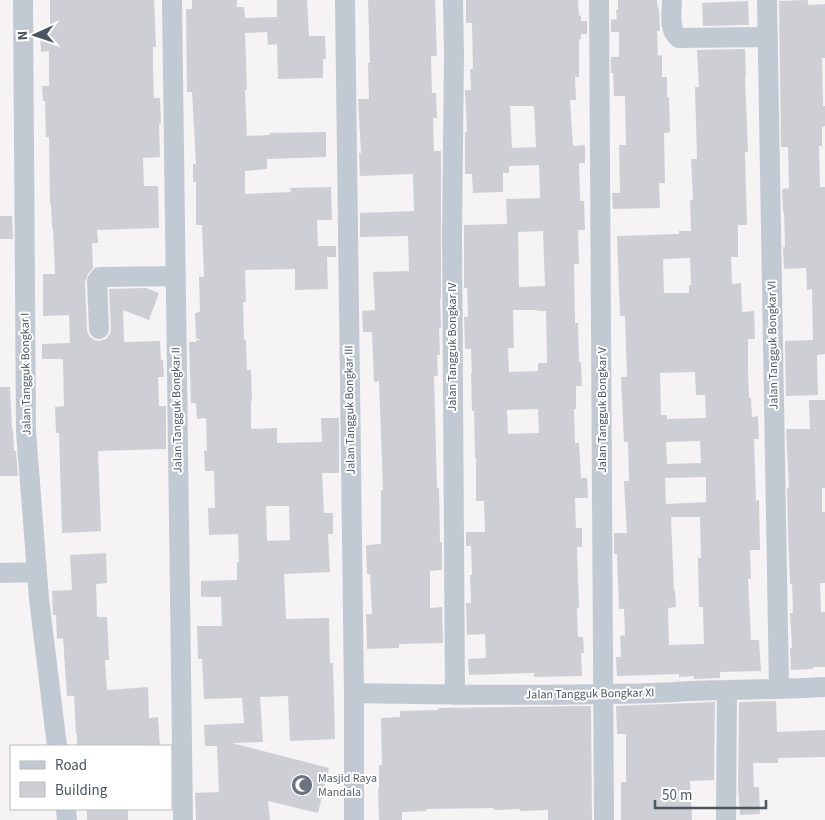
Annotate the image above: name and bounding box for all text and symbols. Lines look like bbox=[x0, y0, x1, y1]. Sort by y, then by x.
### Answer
north arrow bbox=[10, 10, 60, 60]
text: N bbox=[13, 30, 33, 41]
street label: Jalan Tangguk Bongkar VI bbox=[763, 280, 783, 410]
street label: Jalan Tangguk Bongkar IV bbox=[444, 282, 461, 411]
street label: Jalan Tangguk Bongkar I bbox=[16, 312, 36, 436]
street label: Jalan Tangguk Bongkar III bbox=[340, 345, 360, 475]
street label: Jalan Tangguk Bongkar V bbox=[594, 346, 611, 473]
street label: Jalan Tangguk Bongkar II bbox=[167, 347, 187, 473]
street label: Jalan Tangguk Bongkar XI bbox=[525, 684, 655, 704]
legend bbox=[10, 745, 172, 810]
text: Road bbox=[55, 755, 87, 776]
place label: Masjid Raya Mandala bbox=[318, 770, 377, 801]
mosque icon: Masjid Raya Mandala bbox=[290, 773, 314, 797]
scale bar bbox=[655, 778, 766, 810]
text: Building bbox=[55, 780, 108, 801]
text: 50 m bbox=[662, 785, 692, 806]

